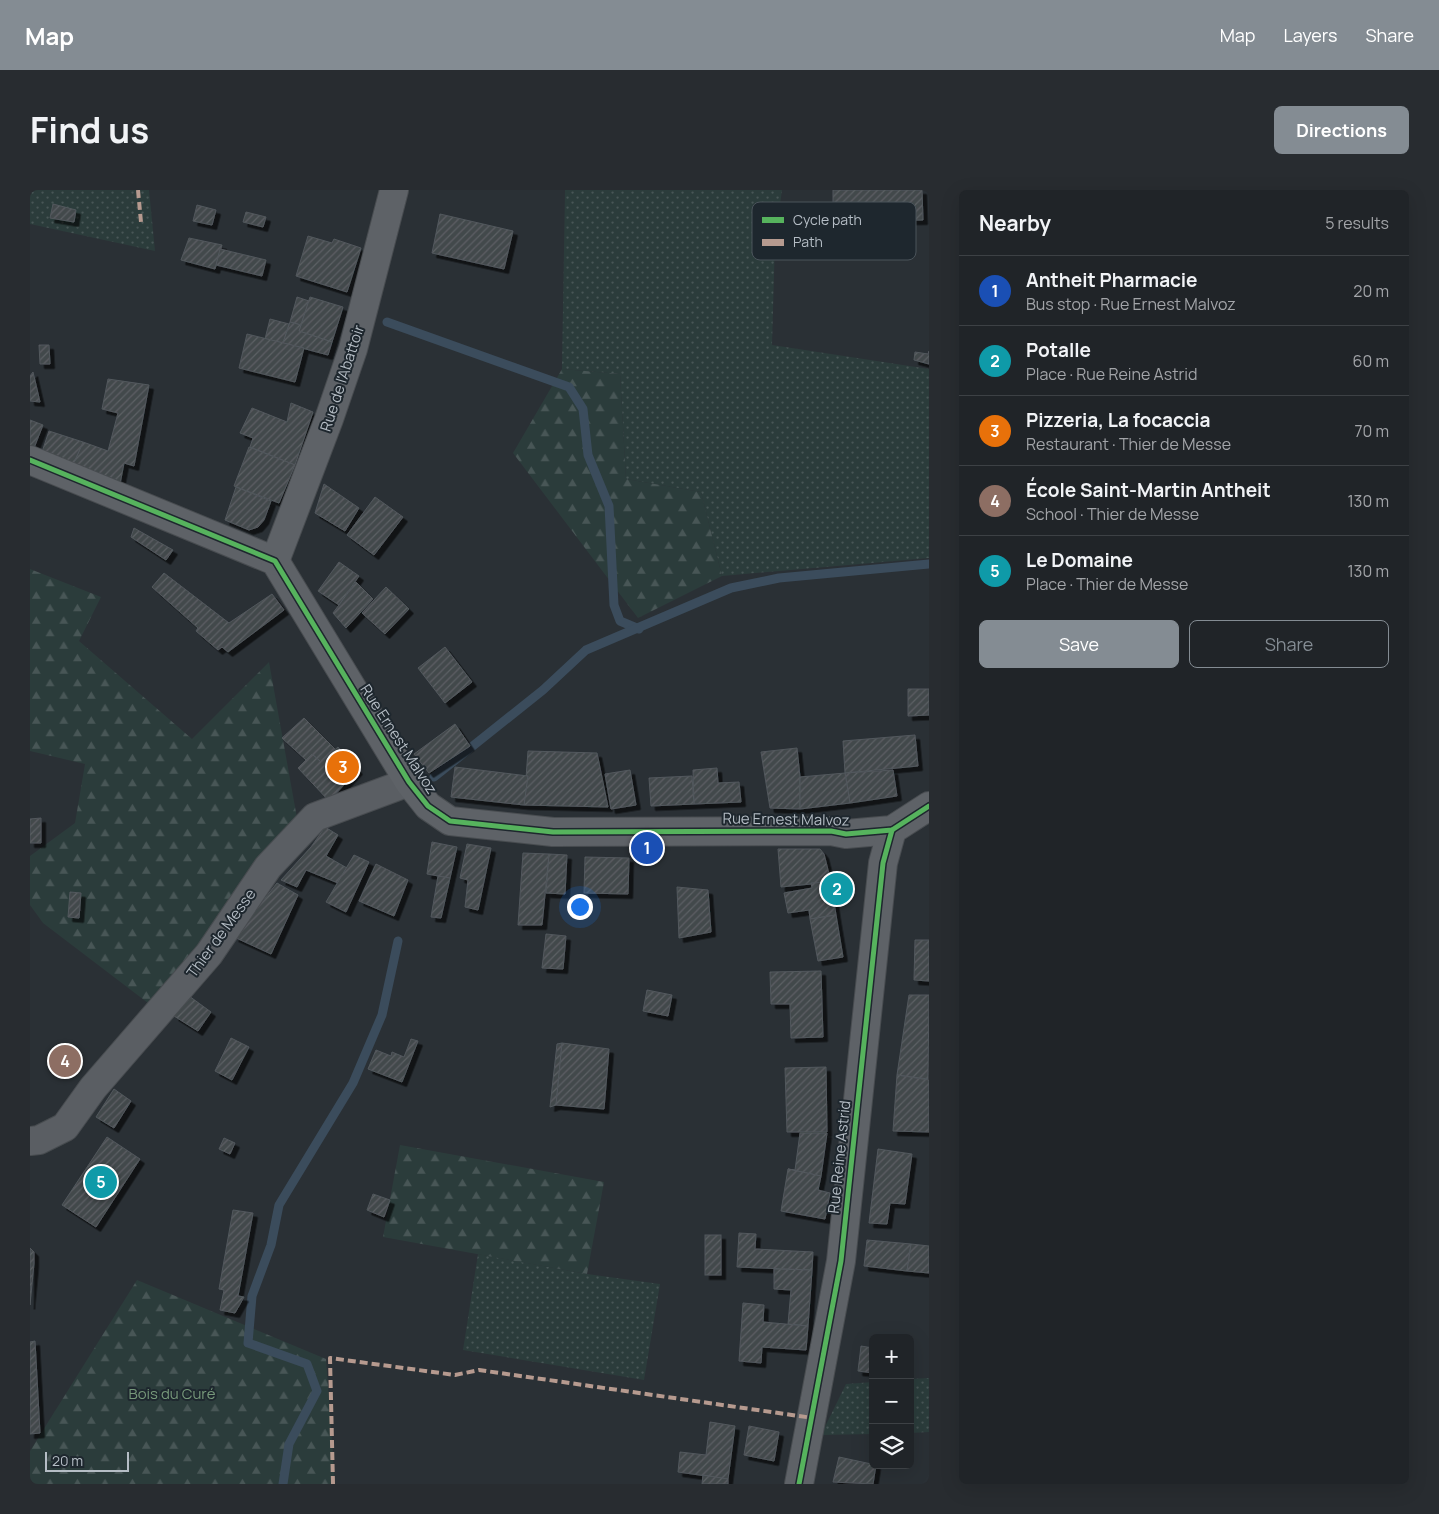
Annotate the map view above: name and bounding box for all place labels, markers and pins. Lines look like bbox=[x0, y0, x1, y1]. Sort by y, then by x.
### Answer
pin: 3 bbox=[327, 748, 359, 786]
pin: 1 bbox=[631, 829, 663, 867]
pin: 2 bbox=[821, 870, 853, 908]
pin: 4 bbox=[49, 1042, 81, 1080]
pin: 5 bbox=[85, 1163, 117, 1201]

